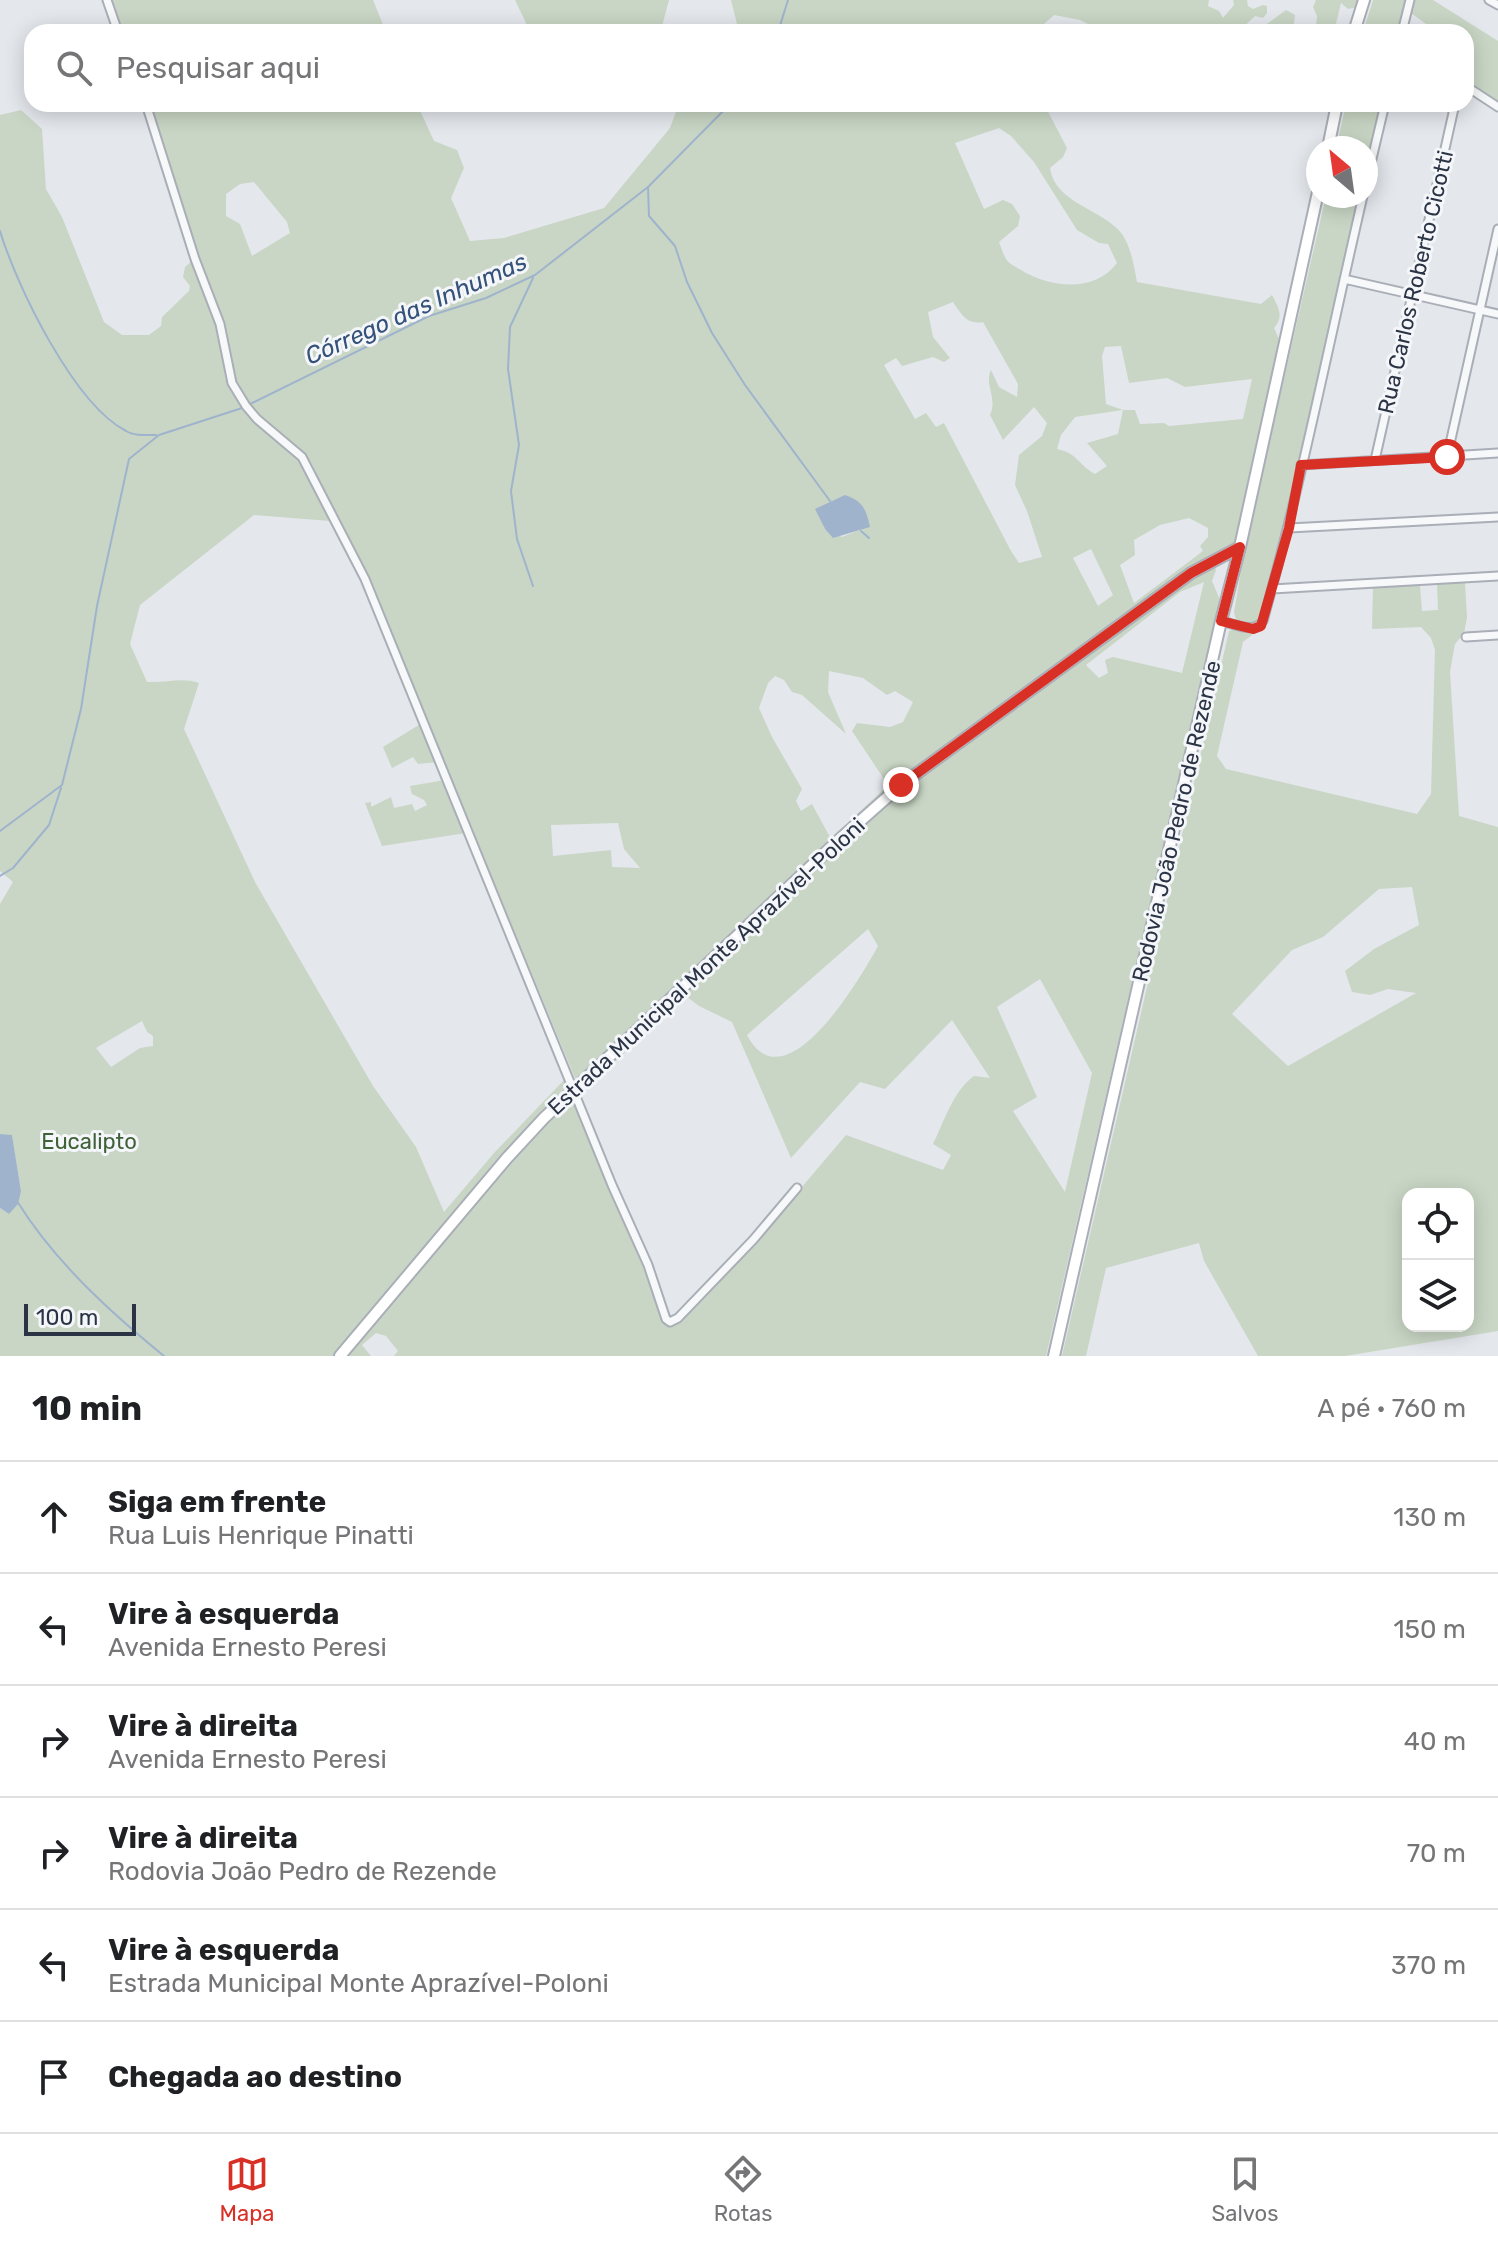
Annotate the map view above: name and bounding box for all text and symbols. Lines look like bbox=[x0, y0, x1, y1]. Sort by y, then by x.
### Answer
search box bbox=[24, 24, 1474, 112]
icon: search bbox=[52, 46, 96, 90]
text: Pesquisar aqui bbox=[116, 50, 320, 86]
north arrow bbox=[1306, 136, 1378, 208]
street label: Rua Carlos Roberto Cicotti bbox=[1372, 148, 1459, 416]
water label: Córrego das Inhumas bbox=[301, 247, 531, 371]
route start bbox=[1429, 439, 1465, 475]
street label: Rodovia João Pedro de Rezende bbox=[1126, 658, 1227, 984]
route end bbox=[883, 767, 919, 803]
street label: Estrada Municipal Monte Aprazível-Poloni bbox=[542, 812, 871, 1121]
park label: Eucalipto bbox=[41, 1128, 137, 1155]
map controls bbox=[1402, 1188, 1474, 1332]
button: locate bbox=[1402, 1188, 1474, 1260]
button: layers bbox=[1402, 1260, 1474, 1332]
scale bar bbox=[24, 1300, 136, 1336]
text: 100 m bbox=[36, 1304, 98, 1331]
text: 10 min bbox=[32, 1388, 142, 1429]
text: A pé · 760 m bbox=[1317, 1393, 1466, 1424]
text: Siga em frente bbox=[108, 1484, 326, 1520]
icon: ahead bbox=[32, 1495, 76, 1539]
text: 130 m bbox=[1393, 1502, 1466, 1533]
text: Rua Luis Henrique Pinatti bbox=[108, 1520, 414, 1551]
text: Vire à esquerda bbox=[108, 1596, 339, 1632]
icon: left bbox=[32, 1607, 76, 1651]
text: 150 m bbox=[1393, 1614, 1466, 1645]
text: Avenida Ernesto Peresi bbox=[108, 1632, 387, 1663]
text: Vire à direita bbox=[108, 1708, 298, 1744]
icon: right bbox=[32, 1719, 76, 1763]
text: 40 m bbox=[1404, 1726, 1466, 1757]
text: Avenida Ernesto Peresi bbox=[108, 1744, 387, 1775]
text: Vire à direita bbox=[108, 1820, 298, 1856]
icon: right bbox=[32, 1831, 76, 1875]
text: 70 m bbox=[1407, 1838, 1466, 1869]
text: Rodovia João Pedro de Rezende bbox=[108, 1856, 497, 1887]
text: Vire à esquerda bbox=[108, 1932, 339, 1968]
icon: left bbox=[32, 1943, 76, 1987]
text: 370 m bbox=[1391, 1950, 1466, 1981]
text: Estrada Municipal Monte Aprazível-Poloni bbox=[108, 1968, 609, 1999]
icon: arrive bbox=[32, 2055, 76, 2099]
text: Chegada ao destino bbox=[108, 2059, 402, 2095]
tab: Mapa bbox=[220, 2152, 274, 2227]
tab: Rotas bbox=[714, 2152, 772, 2227]
tab: Salvos bbox=[1212, 2152, 1278, 2227]

